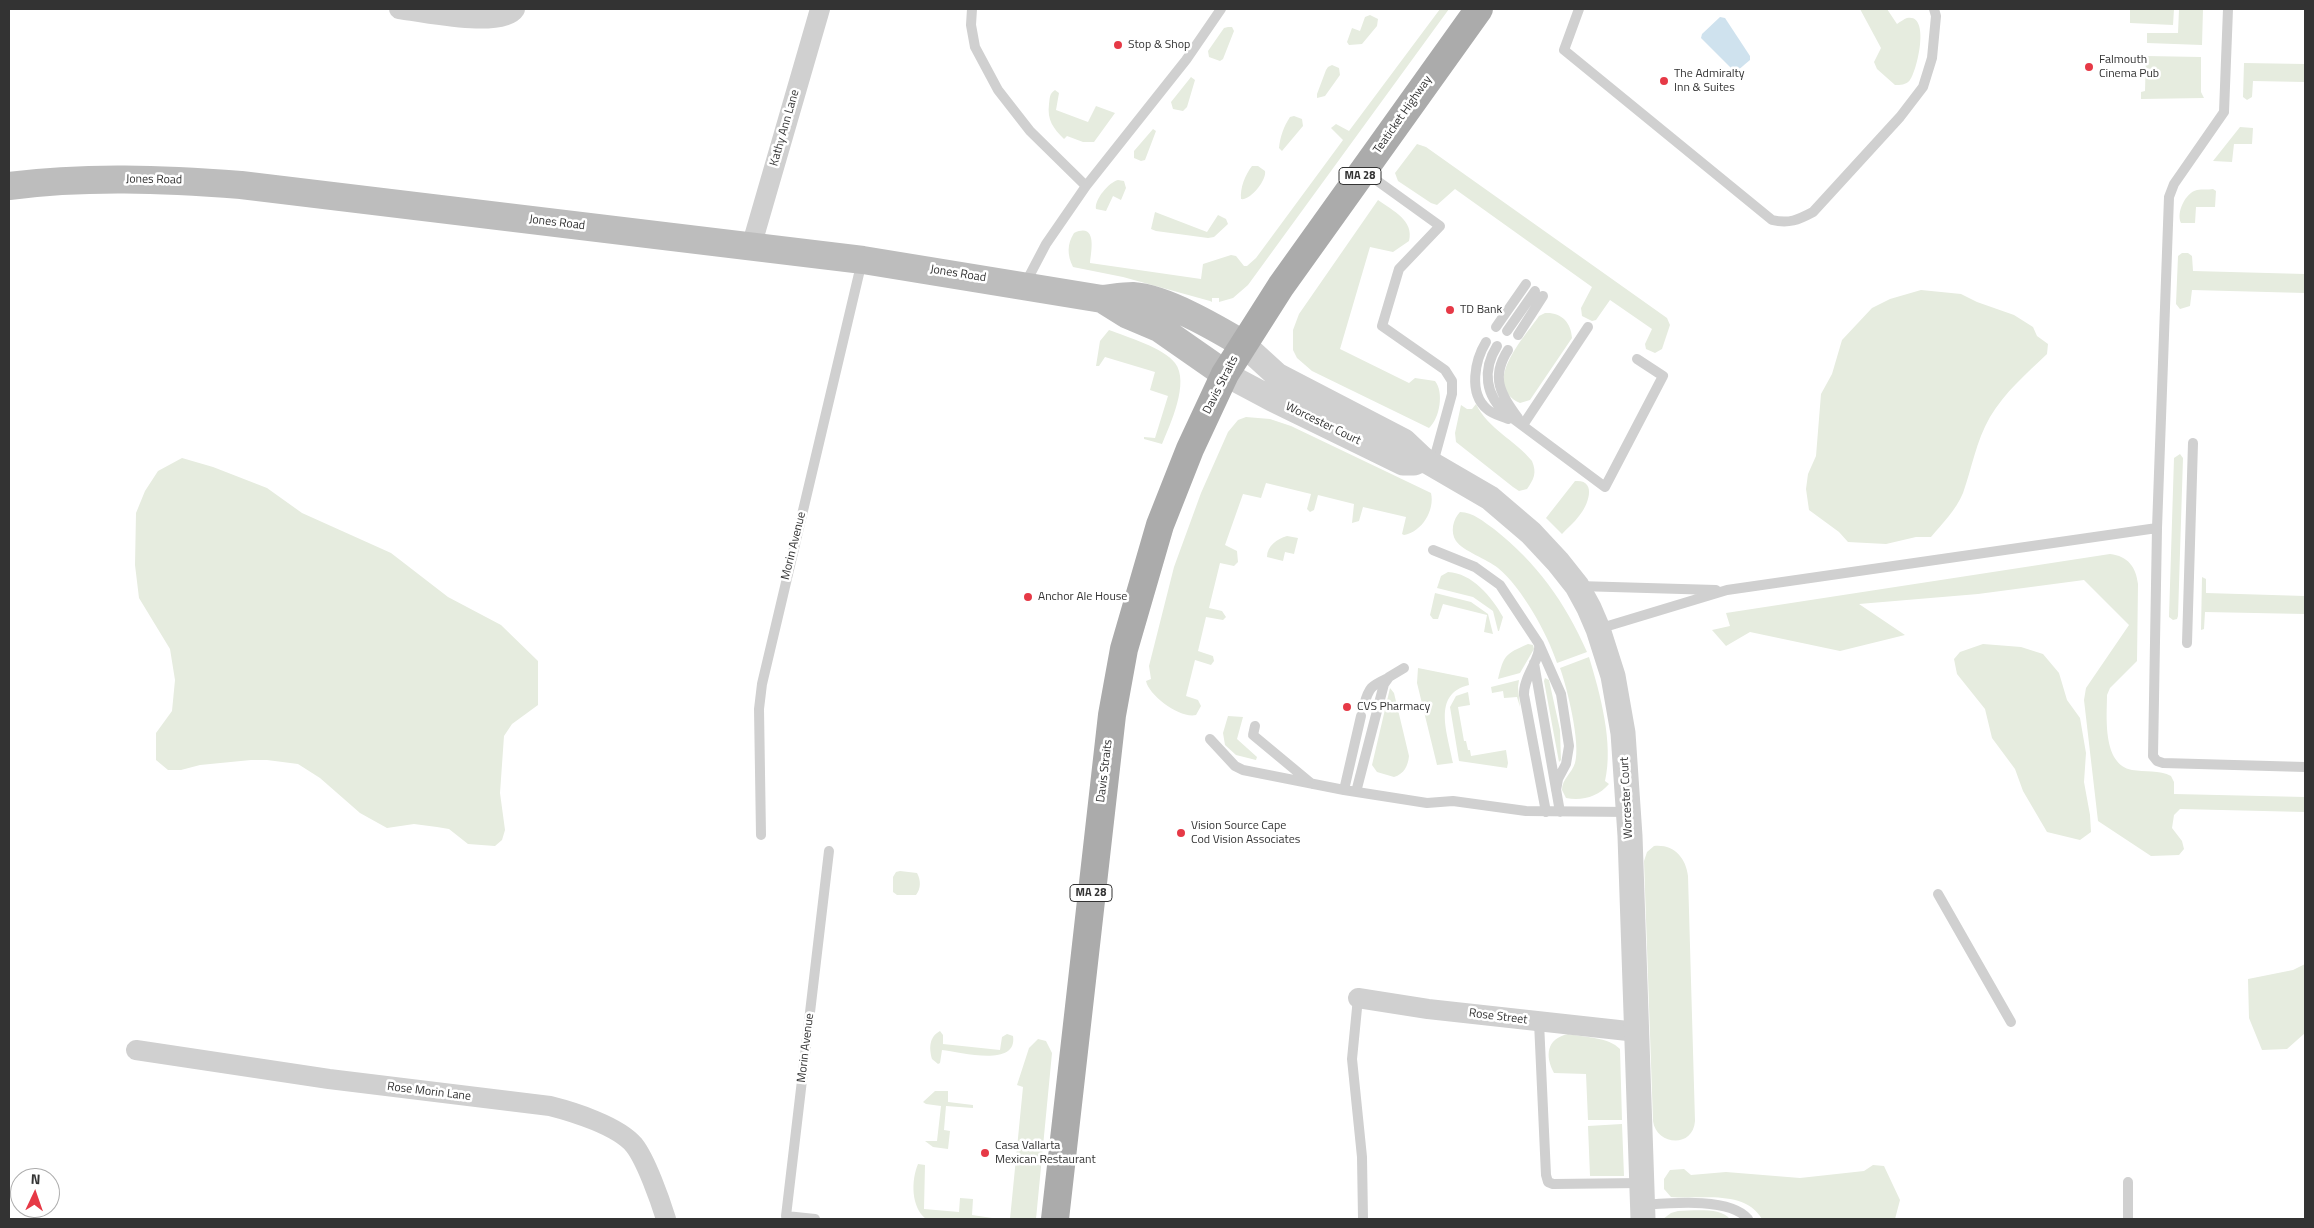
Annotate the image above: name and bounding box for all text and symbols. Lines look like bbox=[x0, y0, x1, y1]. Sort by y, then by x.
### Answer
place label: Stop & Shop bbox=[1128, 38, 1190, 52]
marker: Stop & Shop bbox=[1112, 39, 1124, 51]
place label: Falmouth Cinema Pub bbox=[2099, 53, 2159, 81]
marker: Falmouth Cinema Pub bbox=[2083, 61, 2095, 73]
place label: The Admiralty Inn & Suites bbox=[1674, 67, 1744, 95]
street label: Teaticket Highway bbox=[1371, 73, 1435, 157]
marker: The Admiralty Inn & Suites bbox=[1658, 75, 1670, 87]
street label: Kathy Ann Lane bbox=[767, 88, 803, 168]
road number: MA 28 bbox=[1339, 168, 1381, 185]
street label: Jones Road bbox=[126, 172, 182, 188]
street label: Jones Road bbox=[528, 212, 586, 234]
street label: Jones Road bbox=[929, 262, 987, 286]
place label: TD Bank bbox=[1460, 303, 1502, 317]
marker: TD Bank bbox=[1444, 304, 1456, 316]
street label: Davis Straits bbox=[1200, 353, 1242, 417]
street label: Worcester Court bbox=[1283, 400, 1363, 448]
street label: Morin Avenue bbox=[779, 510, 809, 582]
place label: Anchor Ale House bbox=[1038, 590, 1127, 604]
marker: Anchor Ale House bbox=[1022, 591, 1034, 603]
place label: CVS Pharmacy bbox=[1357, 700, 1430, 714]
marker: CVS Pharmacy bbox=[1341, 701, 1353, 713]
street label: Davis Straits bbox=[1094, 739, 1116, 803]
street label: Worcester Court bbox=[1618, 757, 1636, 839]
place label: Vision Source Cape Cod Vision Associates bbox=[1191, 819, 1300, 847]
marker: Vision Source Cape Cod Vision Associates bbox=[1175, 827, 1187, 839]
road number: MA 28 bbox=[1070, 884, 1112, 901]
street label: Rose Street bbox=[1468, 1006, 1528, 1028]
street label: Morin Avenue bbox=[795, 1013, 817, 1083]
street label: Rose Morin Lane bbox=[386, 1080, 472, 1104]
place label: Casa Vallarta Mexican Restaurant bbox=[995, 1139, 1096, 1167]
marker: Casa Vallarta Mexican Restaurant bbox=[979, 1147, 991, 1159]
north arrow bbox=[10, 1168, 60, 1218]
text: N bbox=[30, 1168, 41, 1189]

